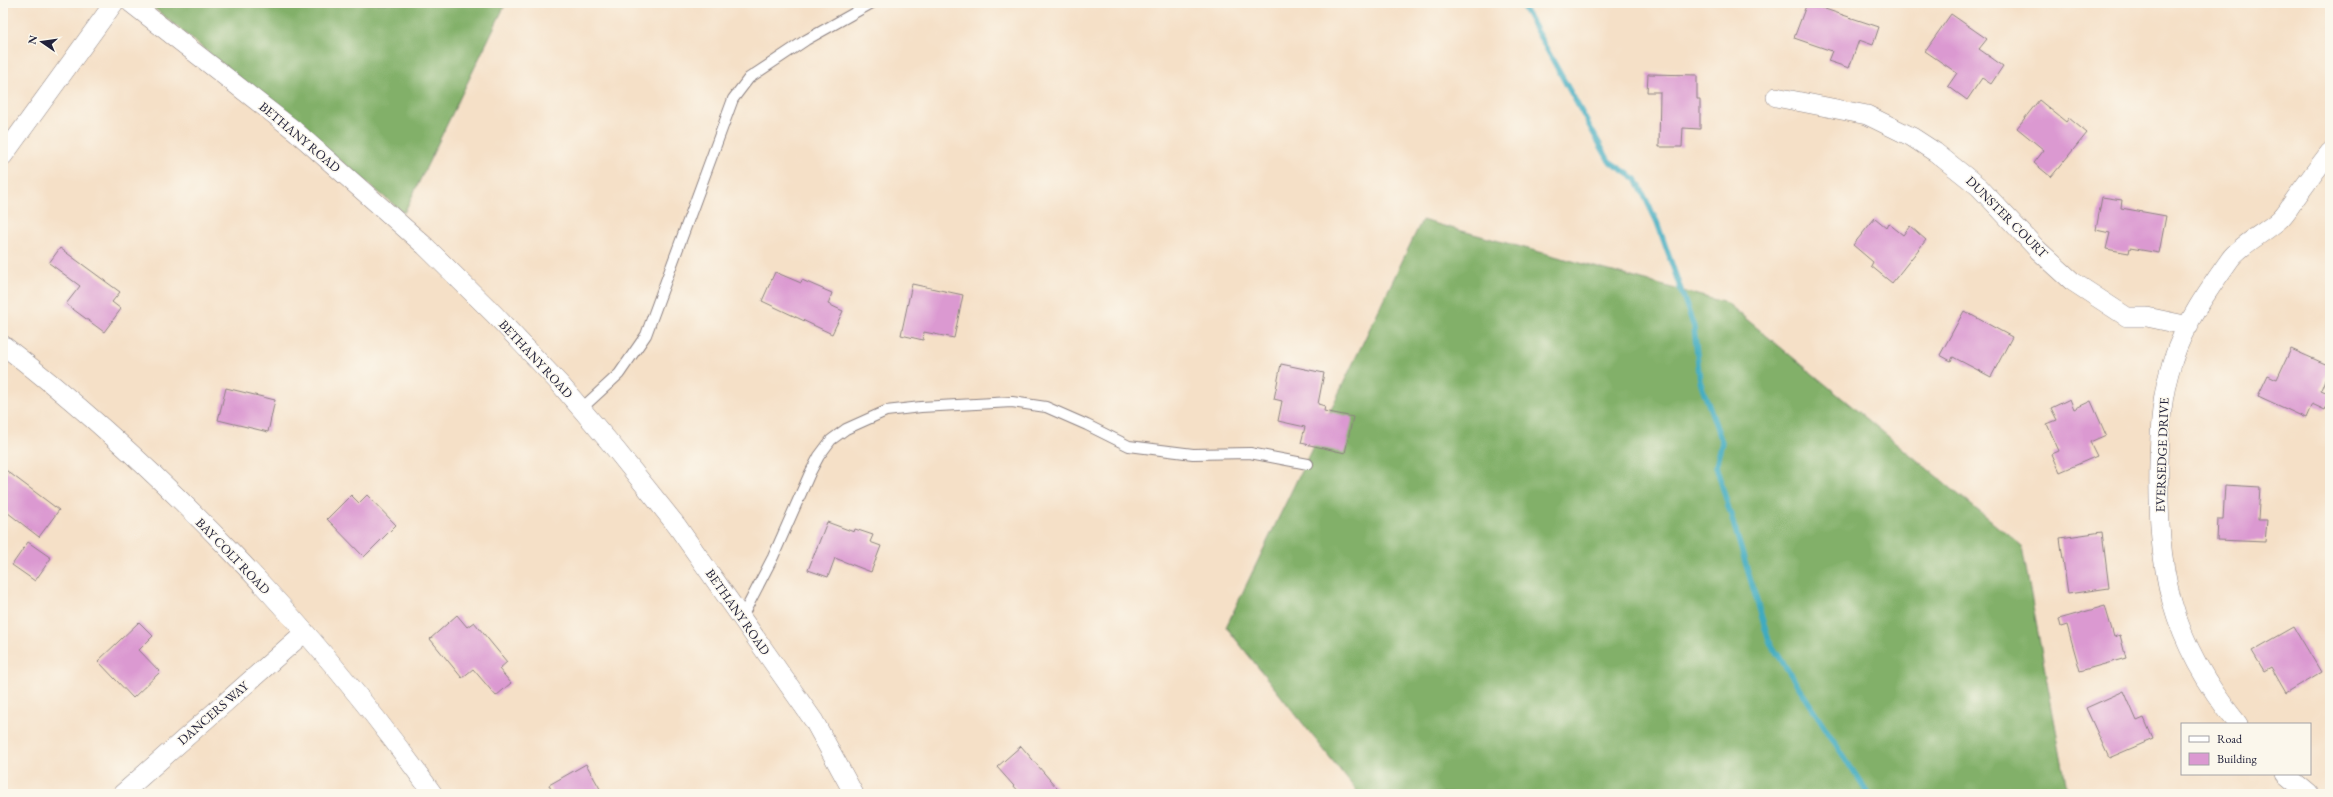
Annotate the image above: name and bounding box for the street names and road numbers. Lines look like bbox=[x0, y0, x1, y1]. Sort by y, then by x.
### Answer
street label: BETHANY ROAD bbox=[256, 98, 344, 176]
street label: DUNSTER COURT bbox=[1962, 172, 2052, 262]
street label: BETHANY ROAD bbox=[495, 316, 577, 402]
street label: EVERSEDGE DRIVE bbox=[2152, 397, 2172, 513]
street label: BAY COLT ROAD bbox=[192, 514, 274, 598]
street label: BETHANY ROAD bbox=[702, 566, 774, 658]
street label: DANCERS WAY bbox=[174, 676, 253, 749]

